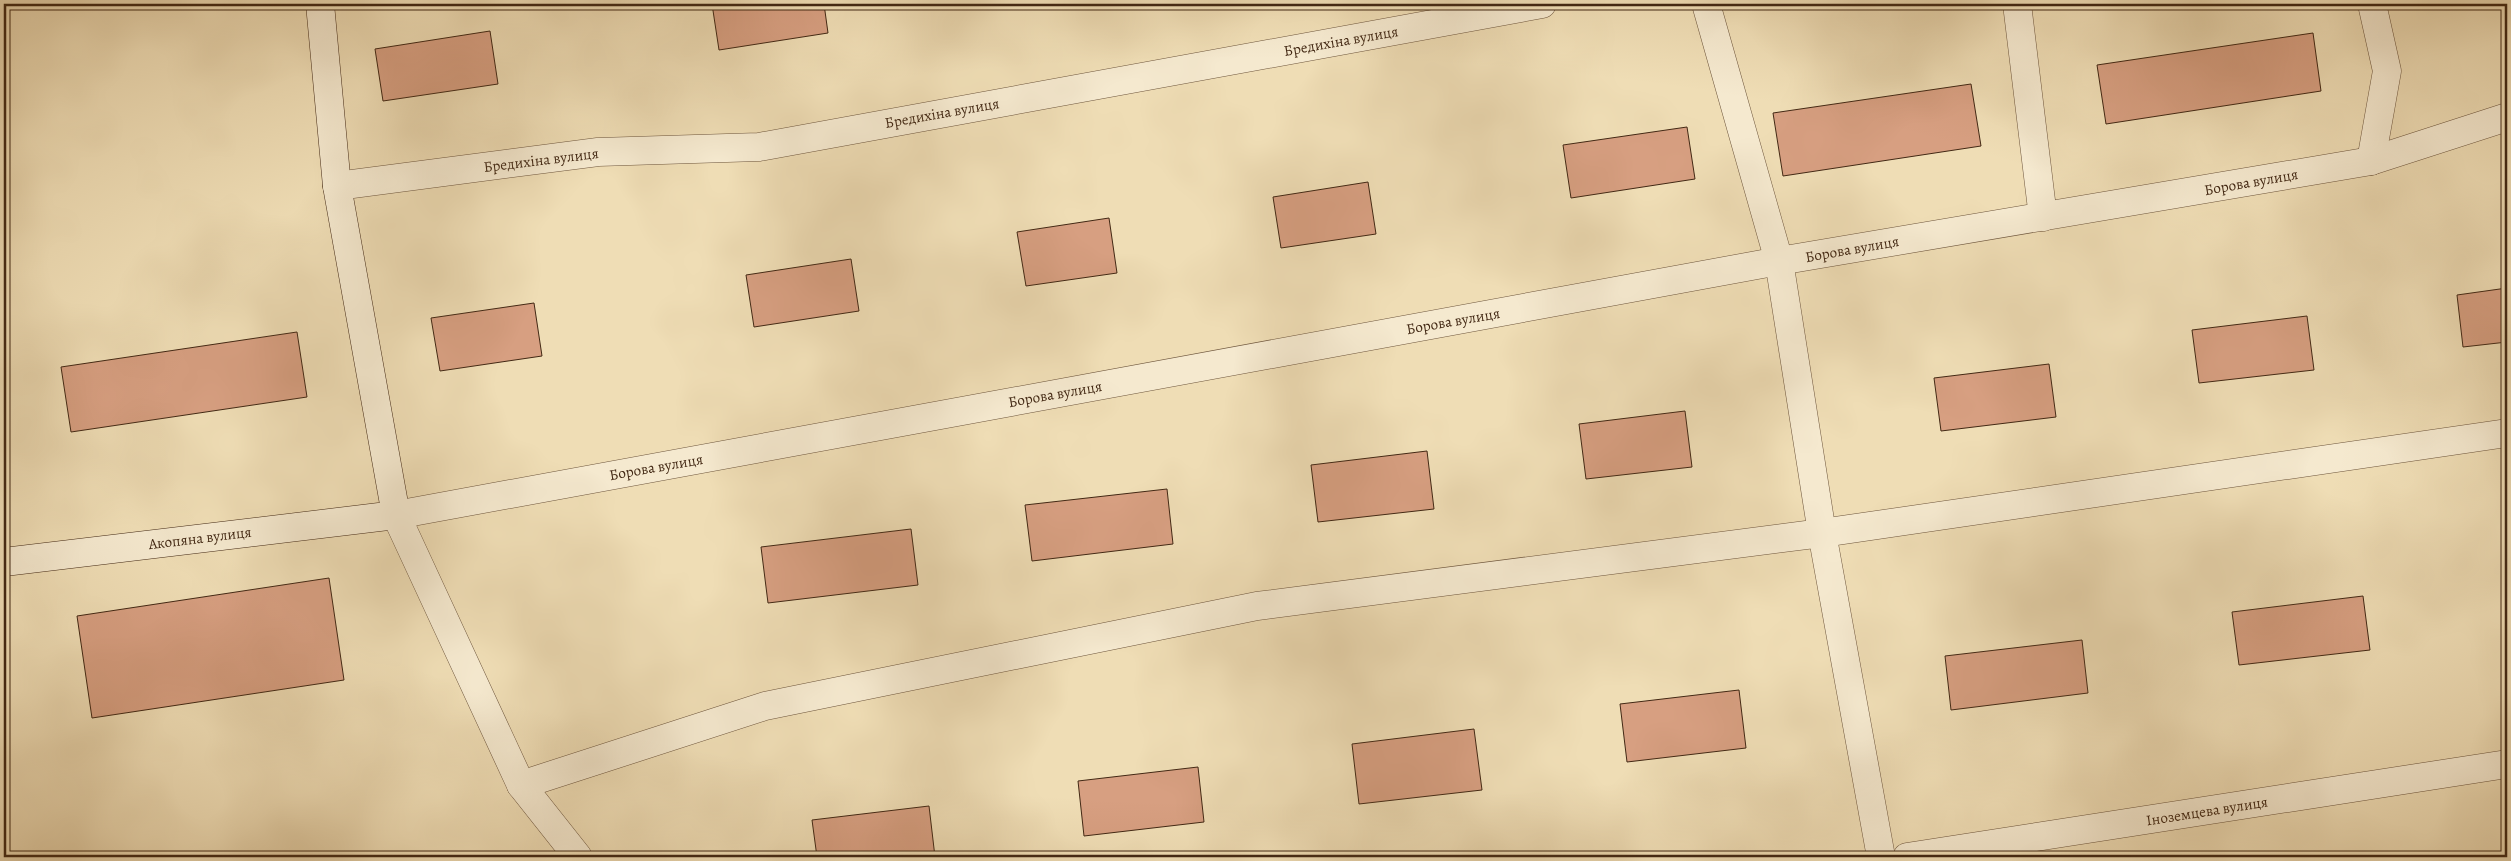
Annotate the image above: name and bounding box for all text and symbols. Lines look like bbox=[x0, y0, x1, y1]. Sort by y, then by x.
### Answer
street label: Бредихіна вулиця bbox=[1282, 21, 1400, 61]
street label: Бредихіна вулиця bbox=[883, 93, 1001, 133]
street label: Бредихіна вулиця bbox=[482, 143, 600, 177]
street label: Борова вулиця bbox=[2203, 164, 2299, 200]
street label: Борова вулиця bbox=[1804, 231, 1900, 267]
street label: Борова вулиця bbox=[1405, 303, 1501, 339]
street label: Борова вулиця bbox=[1007, 376, 1103, 412]
street label: Борова вулиця bbox=[608, 449, 704, 485]
street label: Акопяна вулиця bbox=[146, 522, 253, 554]
street label: Іноземцева вулиця bbox=[2145, 792, 2269, 830]

